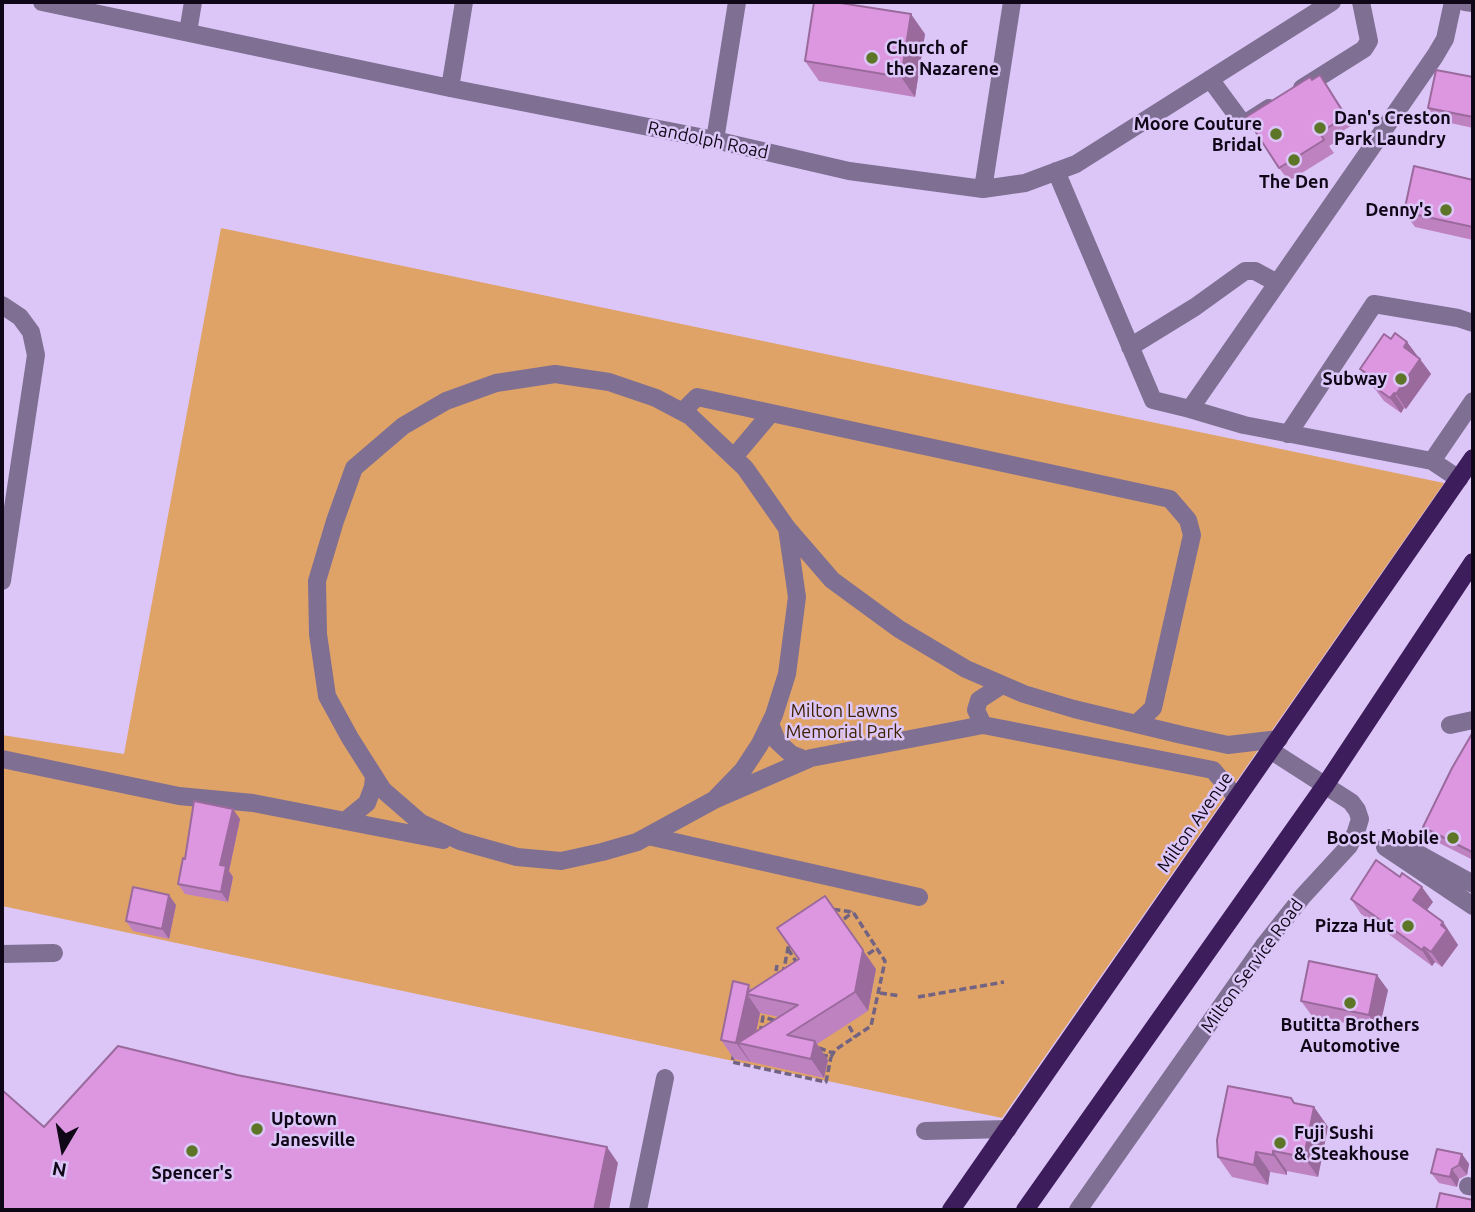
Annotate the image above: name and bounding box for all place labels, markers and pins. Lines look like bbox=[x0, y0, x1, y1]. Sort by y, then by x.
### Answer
place label: Church of the Nazarene bbox=[886, 37, 999, 80]
marker: Church of the Nazarene bbox=[864, 50, 880, 66]
place label: Dan's Creston Park Laundry bbox=[1334, 107, 1451, 150]
place label: Moore Couture Bridal bbox=[1134, 113, 1262, 156]
marker: Dan's Creston Park Laundry bbox=[1312, 120, 1328, 136]
marker: Moore Couture Bridal bbox=[1268, 126, 1284, 142]
marker: The Den bbox=[1286, 152, 1302, 168]
place label: The Den bbox=[1259, 171, 1329, 193]
place label: Denny's bbox=[1365, 199, 1432, 221]
marker: Denny's bbox=[1438, 202, 1454, 218]
place label: Subway bbox=[1323, 368, 1387, 390]
marker: Subway bbox=[1393, 371, 1409, 387]
place label: Boost Mobile bbox=[1326, 827, 1439, 849]
marker: Boost Mobile bbox=[1445, 830, 1461, 846]
place label: Pizza Hut bbox=[1315, 915, 1394, 937]
marker: Pizza Hut bbox=[1400, 918, 1416, 934]
marker: Butitta Brothers Automotive bbox=[1342, 995, 1358, 1011]
place label: Butitta Brothers Automotive bbox=[1280, 1014, 1420, 1056]
place label: Uptown Janesville bbox=[271, 1108, 355, 1150]
marker: Uptown Janesville bbox=[249, 1121, 265, 1137]
place label: Fuji Sushi & Steakhouse bbox=[1294, 1122, 1409, 1164]
marker: Fuji Sushi & Steakhouse bbox=[1272, 1135, 1288, 1151]
marker: Spencer's bbox=[184, 1143, 200, 1159]
place label: Spencer's bbox=[151, 1162, 233, 1184]

